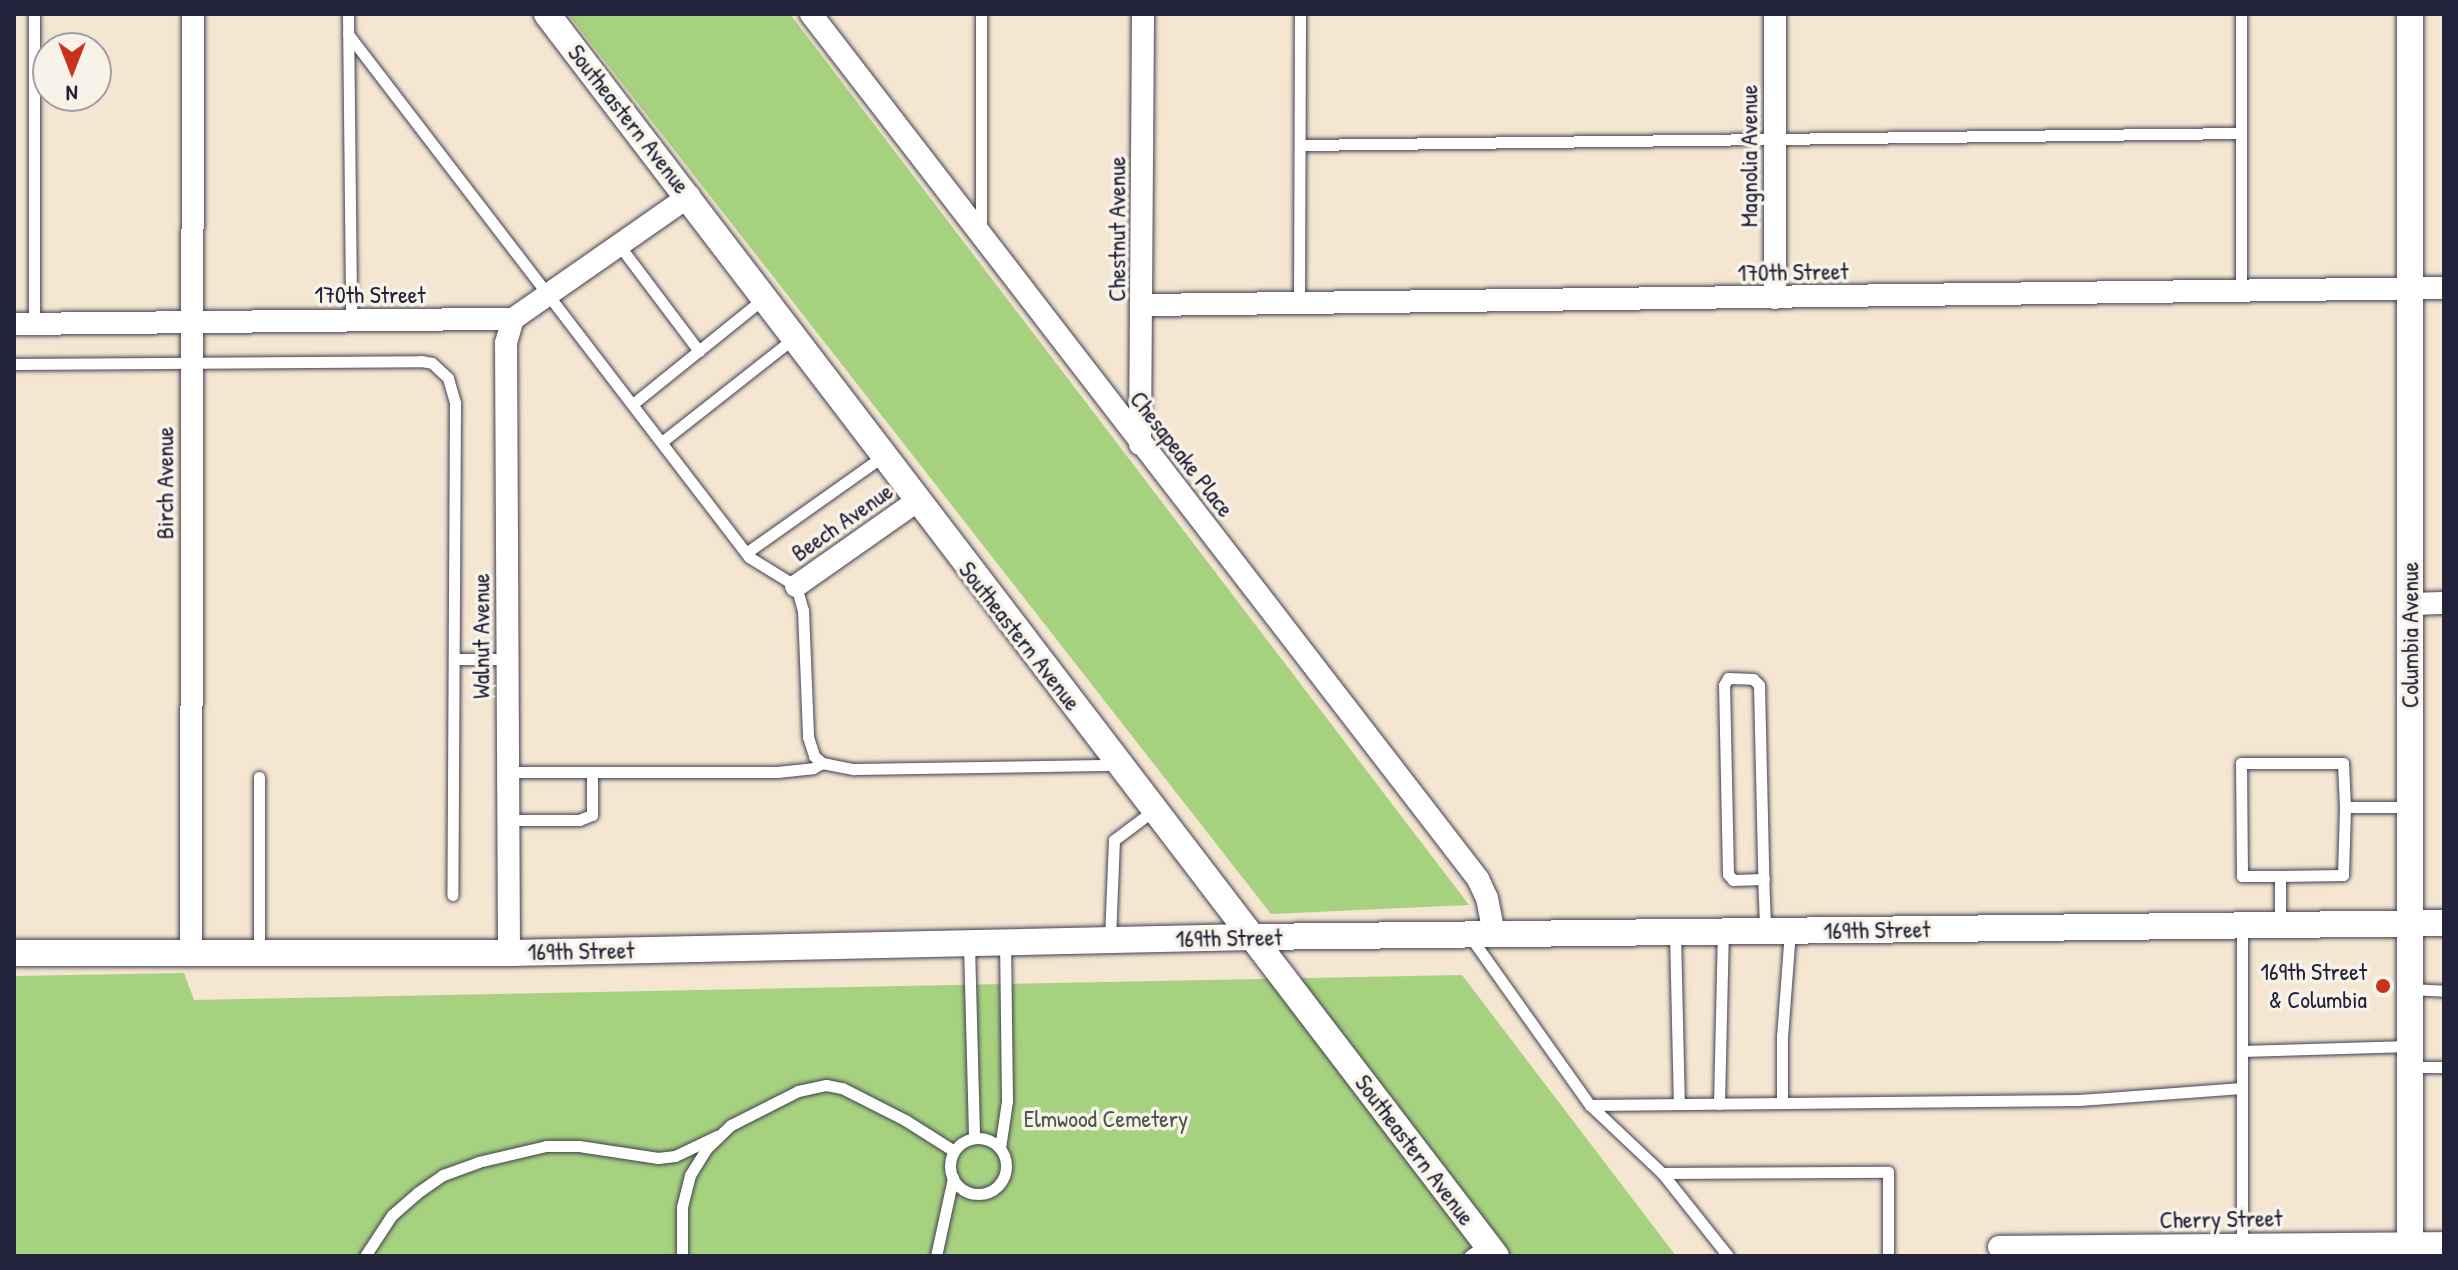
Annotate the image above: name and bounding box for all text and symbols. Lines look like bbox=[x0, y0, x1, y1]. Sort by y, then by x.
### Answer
north arrow bbox=[32, 32, 112, 112]
street label: Southeastern Avenue bbox=[562, 39, 696, 199]
text: N bbox=[66, 79, 78, 109]
street label: Magnolia Avenue bbox=[1735, 85, 1763, 227]
street label: Chestnut Avenue bbox=[1103, 156, 1131, 302]
street label: 170th Street bbox=[1737, 257, 1849, 287]
street label: 170th Street bbox=[314, 281, 426, 309]
street label: Chesapeake Place bbox=[1124, 385, 1240, 523]
street label: Birch Avenue bbox=[151, 427, 179, 539]
street label: Beech Avenue bbox=[786, 477, 898, 567]
street label: Southeastern Avenue bbox=[953, 556, 1087, 716]
street label: Columbia Avenue bbox=[2396, 562, 2424, 708]
street label: Walnut Avenue bbox=[467, 573, 495, 699]
street label: 169th Street bbox=[1823, 915, 1931, 945]
street label: 169th Street bbox=[1175, 923, 1283, 953]
street label: 169th Street bbox=[527, 936, 635, 966]
place label: 169th Street & Columbia bbox=[2260, 958, 2367, 1014]
marker: 169th Street & Columbia bbox=[2374, 977, 2392, 995]
street label: Southeastern Avenue bbox=[1349, 1069, 1481, 1231]
park label: Elmwood Cemetery bbox=[1024, 1105, 1188, 1133]
street label: Cherry Street bbox=[2159, 1204, 2283, 1234]

